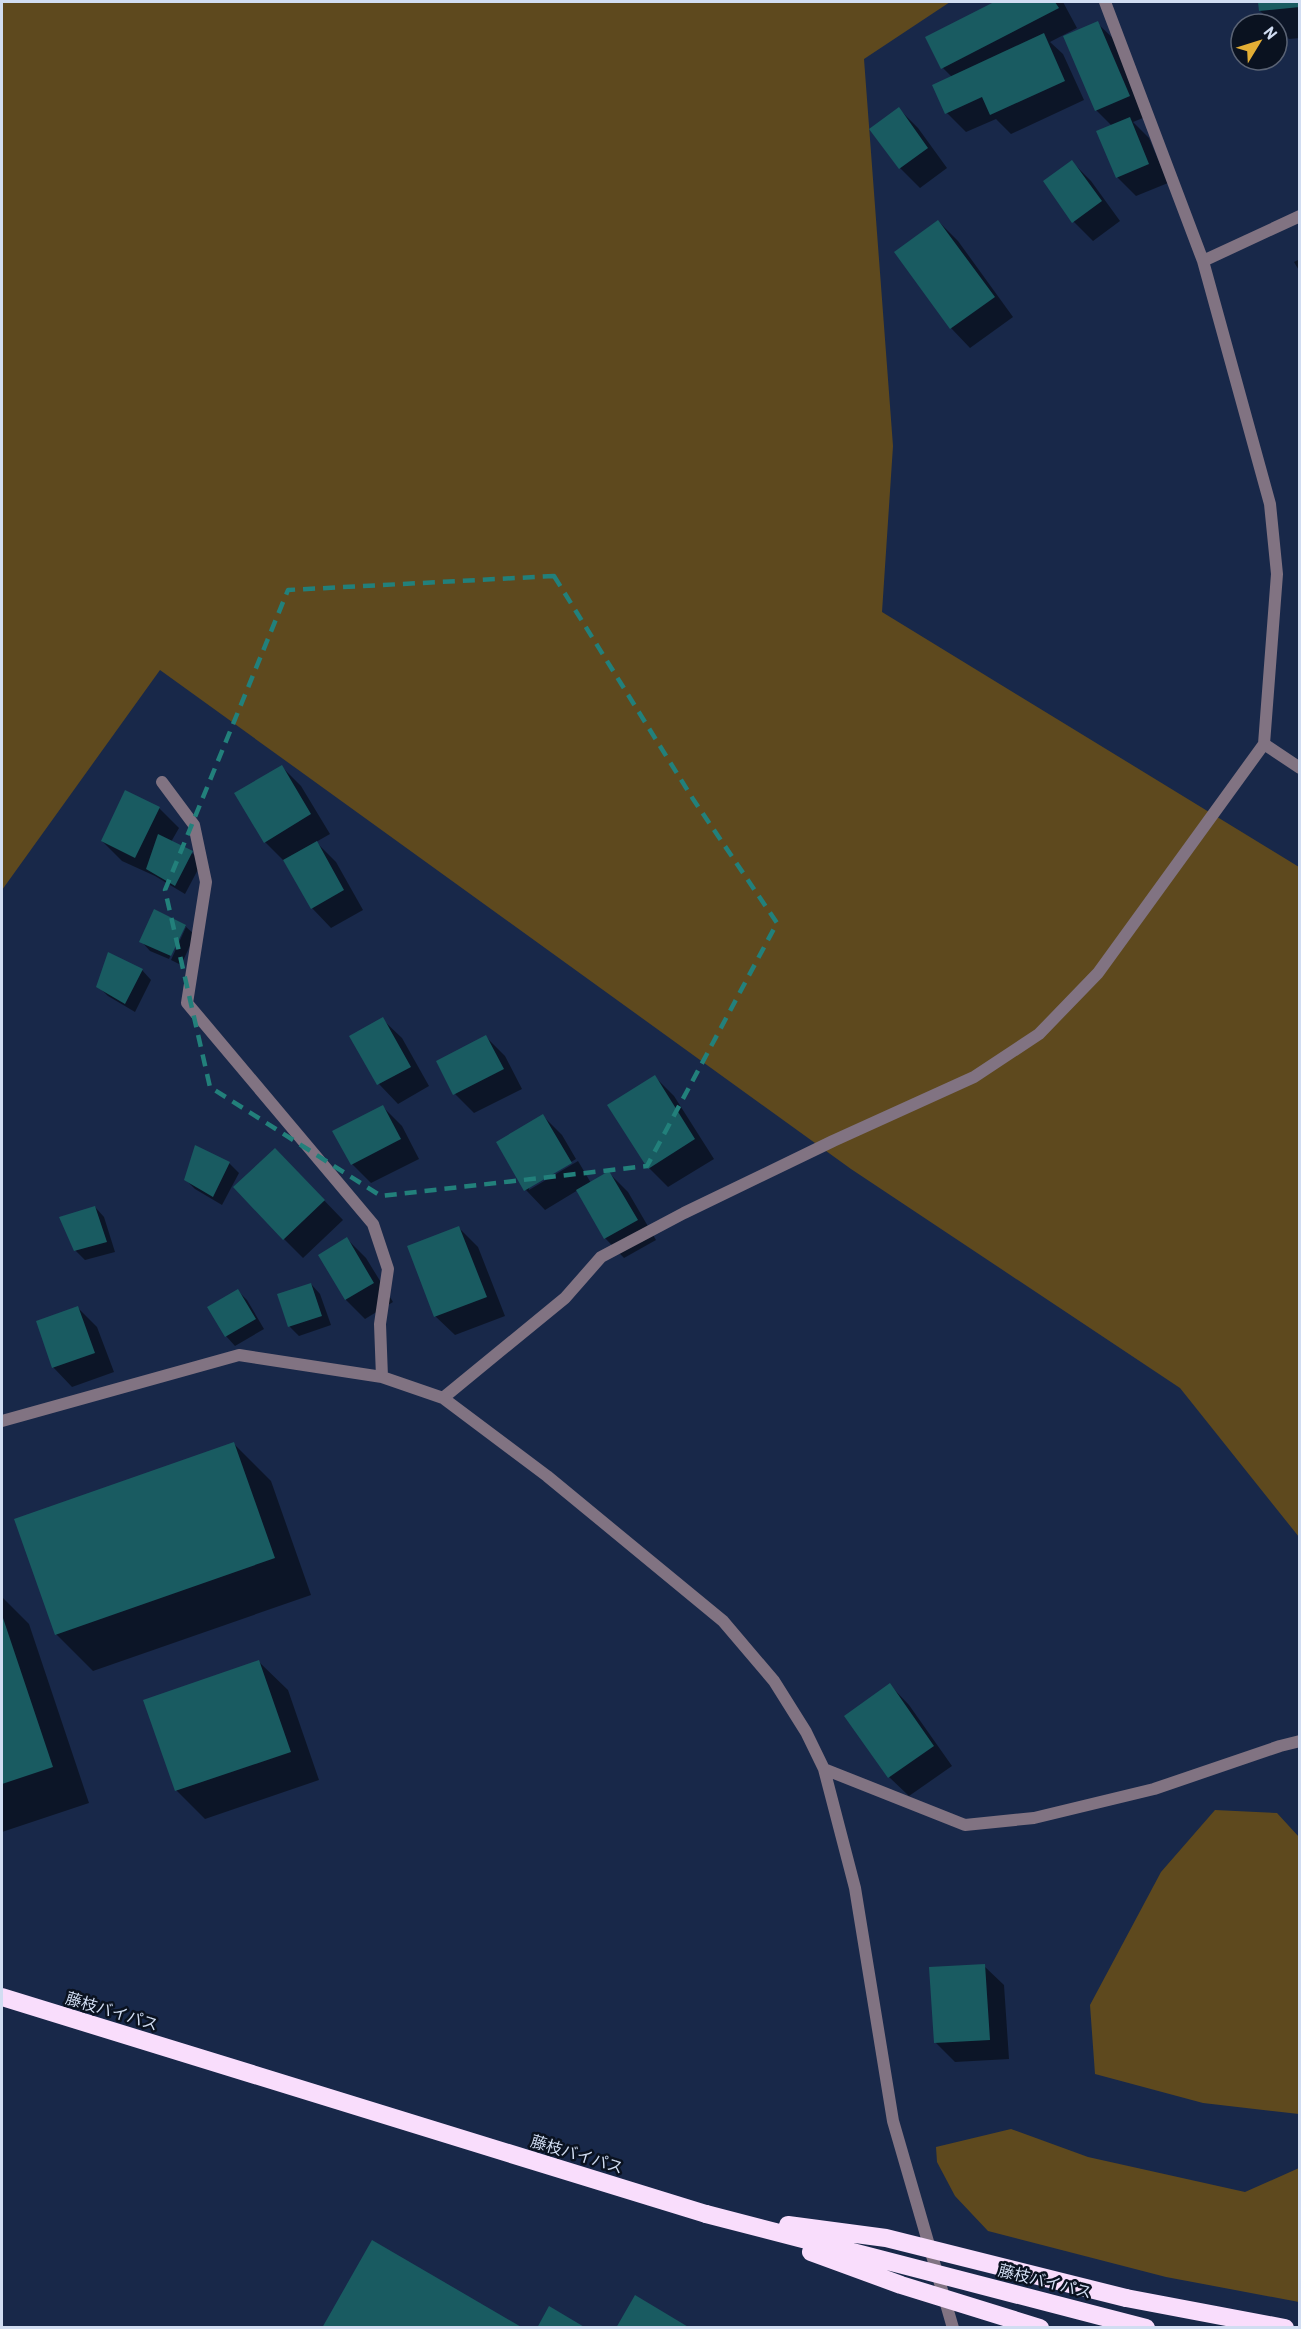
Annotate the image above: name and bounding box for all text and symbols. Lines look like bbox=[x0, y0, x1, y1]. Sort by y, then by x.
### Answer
north arrow bbox=[1229, 12, 1289, 72]
text: N bbox=[1260, 22, 1282, 42]
street label: 藤枝バイパス bbox=[64, 1987, 161, 2034]
street label: 藤枝バイパス bbox=[529, 2130, 626, 2177]
street label: 藤枝バイパス bbox=[996, 2260, 1094, 2301]

